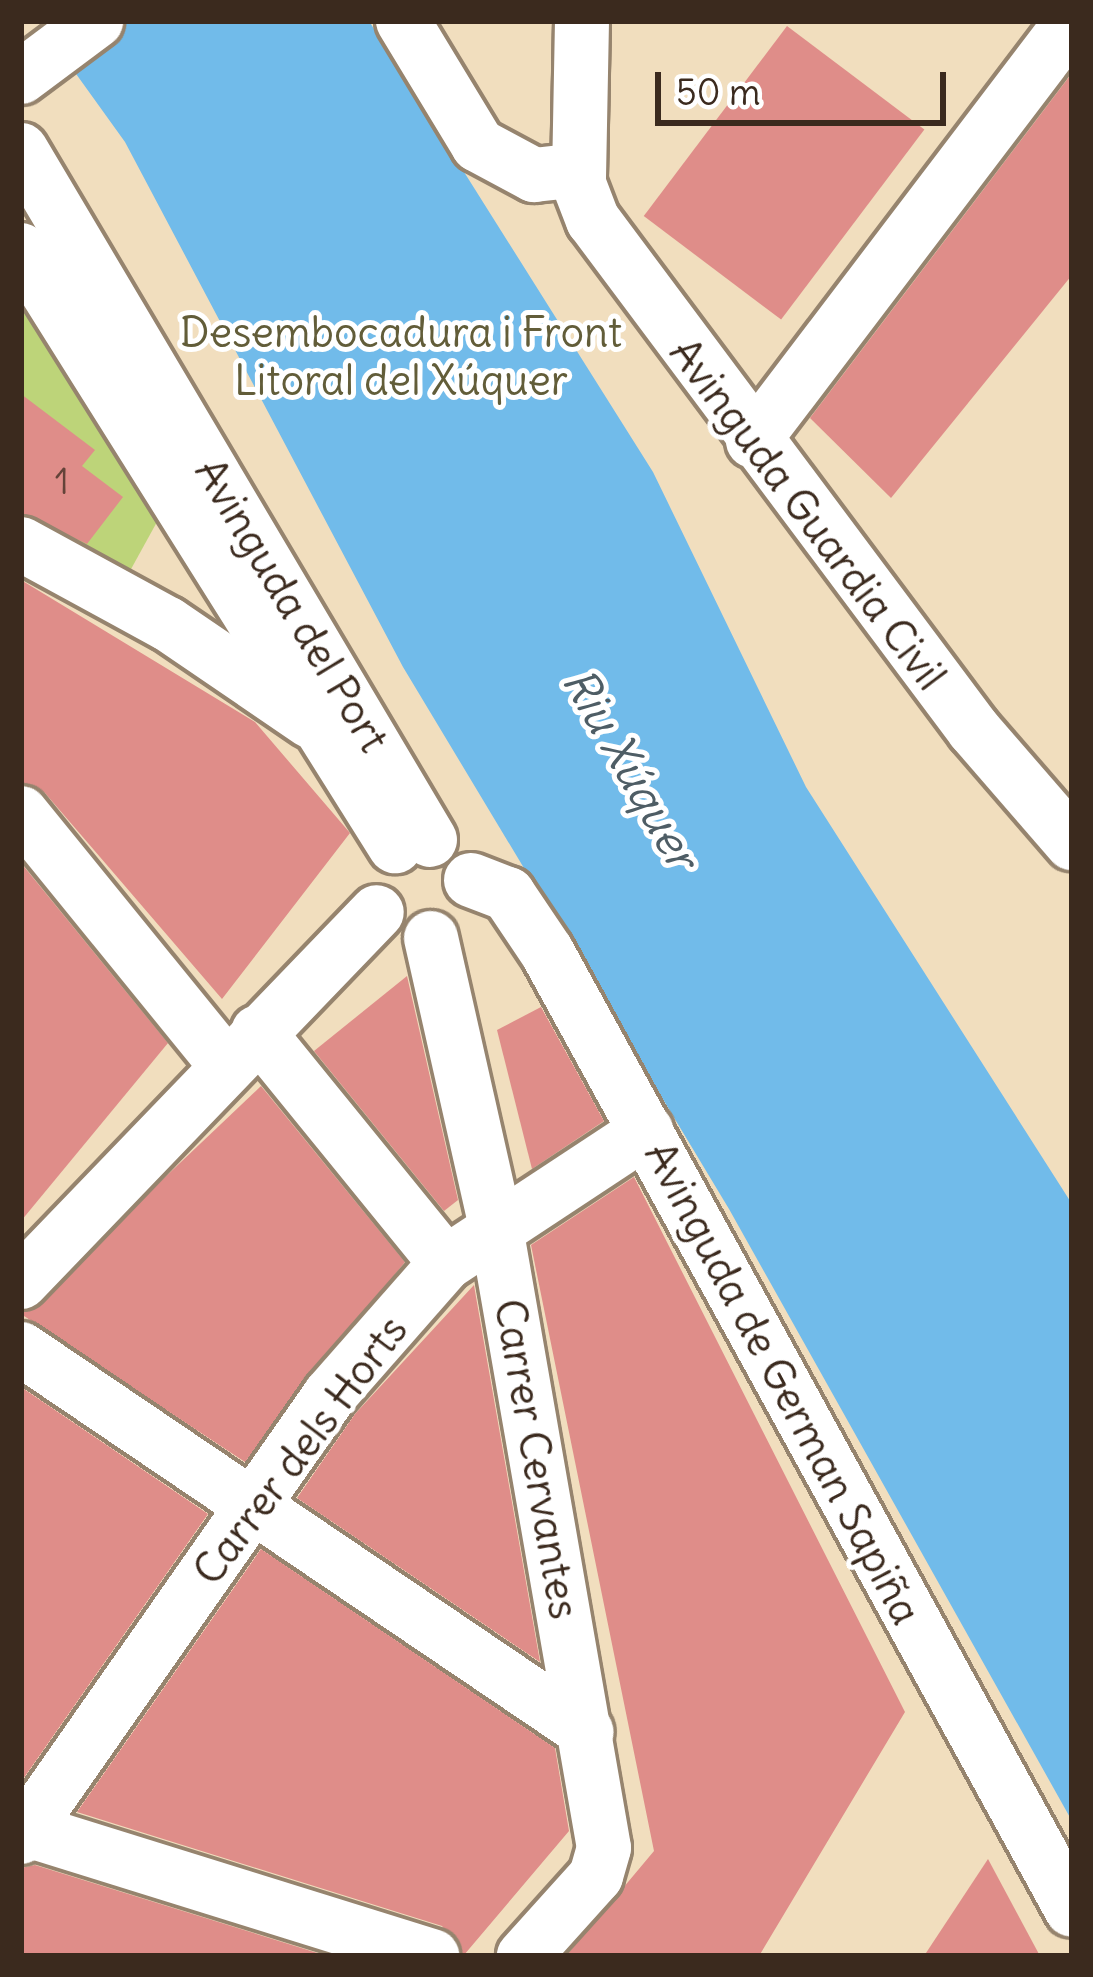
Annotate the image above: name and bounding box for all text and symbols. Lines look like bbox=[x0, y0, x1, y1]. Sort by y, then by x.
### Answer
scale bar bbox=[661, 48, 952, 122]
text: 50 m bbox=[676, 70, 761, 115]
park label: Desembocadura i Front Litoral del Xúquer bbox=[180, 307, 622, 406]
street label: Avinguda Guardia Civil bbox=[659, 328, 957, 700]
street label: Avinguda del Port bbox=[185, 449, 399, 761]
house number: 1 bbox=[55, 460, 69, 504]
water label: Riu Xúquer bbox=[551, 659, 709, 879]
street label: Avinguda de German Sapiña bbox=[634, 1133, 932, 1633]
street label: Carrer Cervantes bbox=[484, 1295, 590, 1623]
street label: Carrer dels Horts bbox=[182, 1306, 418, 1594]

